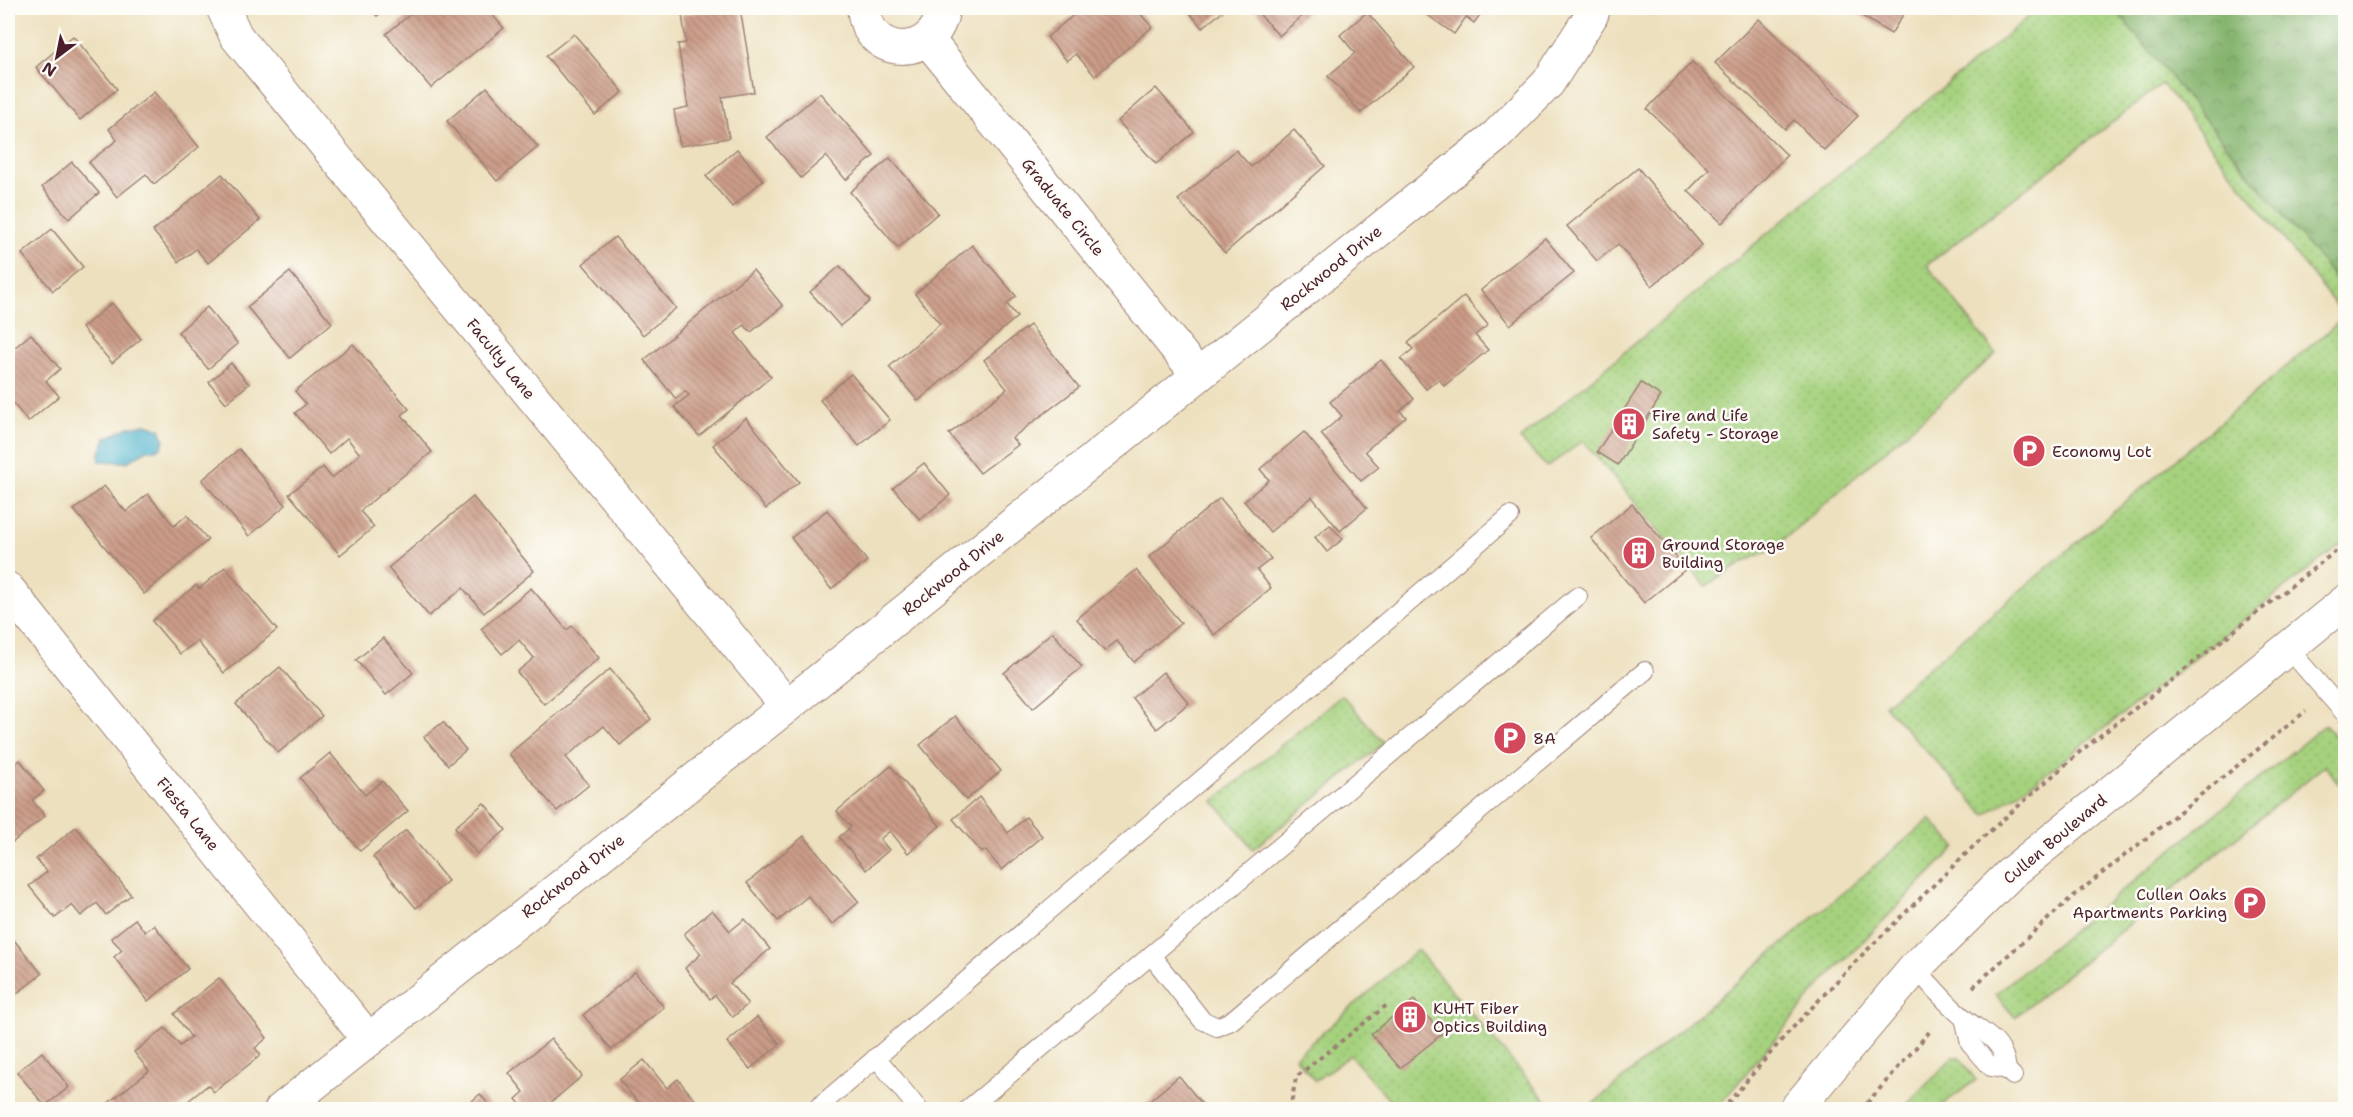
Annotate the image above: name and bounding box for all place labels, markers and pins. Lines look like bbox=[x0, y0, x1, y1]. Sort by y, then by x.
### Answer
place label: Fire and Life Safety - Storage bbox=[1652, 405, 1779, 444]
building icon: Fire and Life Safety - Storage bbox=[1611, 406, 1647, 442]
parking icon: Economy Lot bbox=[2011, 433, 2047, 469]
place label: Economy Lot bbox=[2052, 441, 2152, 462]
place label: Ground Storage Building bbox=[1662, 534, 1785, 573]
building icon: Ground Storage Building bbox=[1621, 535, 1657, 571]
parking icon: 8A bbox=[1492, 720, 1528, 756]
place label: 8A bbox=[1533, 728, 1556, 749]
place label: Cullen Oaks Apartments Parking bbox=[2072, 884, 2227, 923]
parking icon: Cullen Oaks Apartments Parking bbox=[2232, 885, 2268, 921]
place label: KUHT Fiber Optics Building bbox=[1433, 998, 1547, 1037]
building icon: KUHT Fiber Optics Building bbox=[1392, 999, 1428, 1035]

